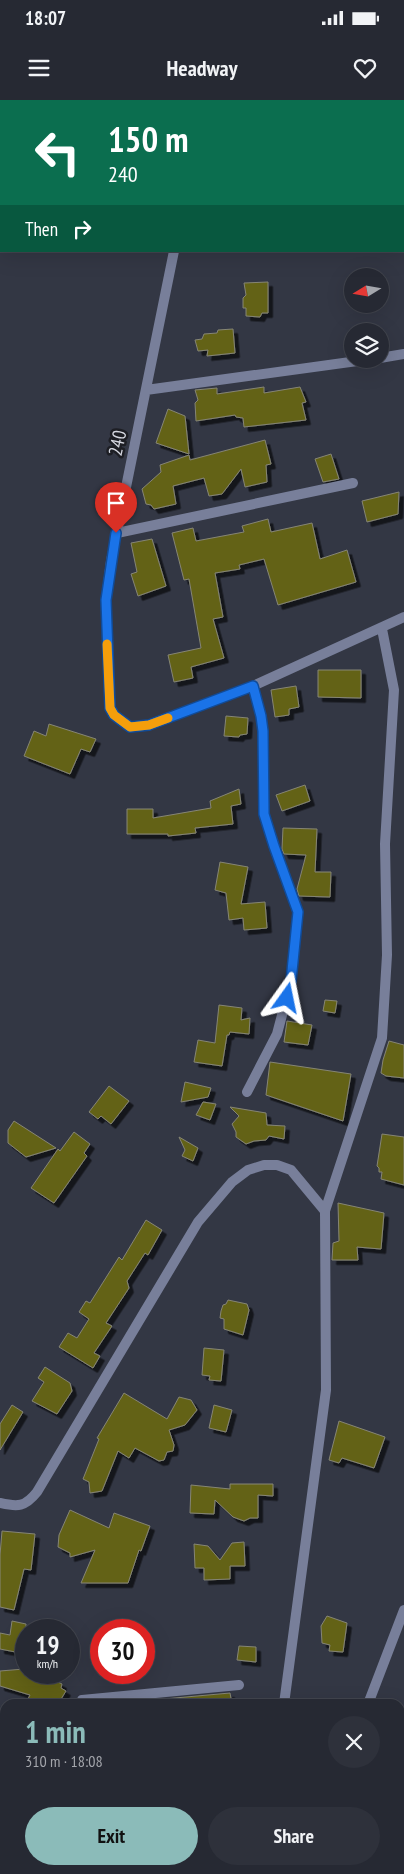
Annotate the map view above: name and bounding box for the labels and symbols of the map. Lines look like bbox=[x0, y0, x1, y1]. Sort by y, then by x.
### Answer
north arrow bbox=[344, 268, 389, 312]
street label: 240 bbox=[103, 428, 131, 458]
pin bbox=[95, 482, 137, 533]
position arrow bbox=[260, 971, 312, 1023]
speed limit sign: 30 bbox=[90, 1619, 155, 1684]

